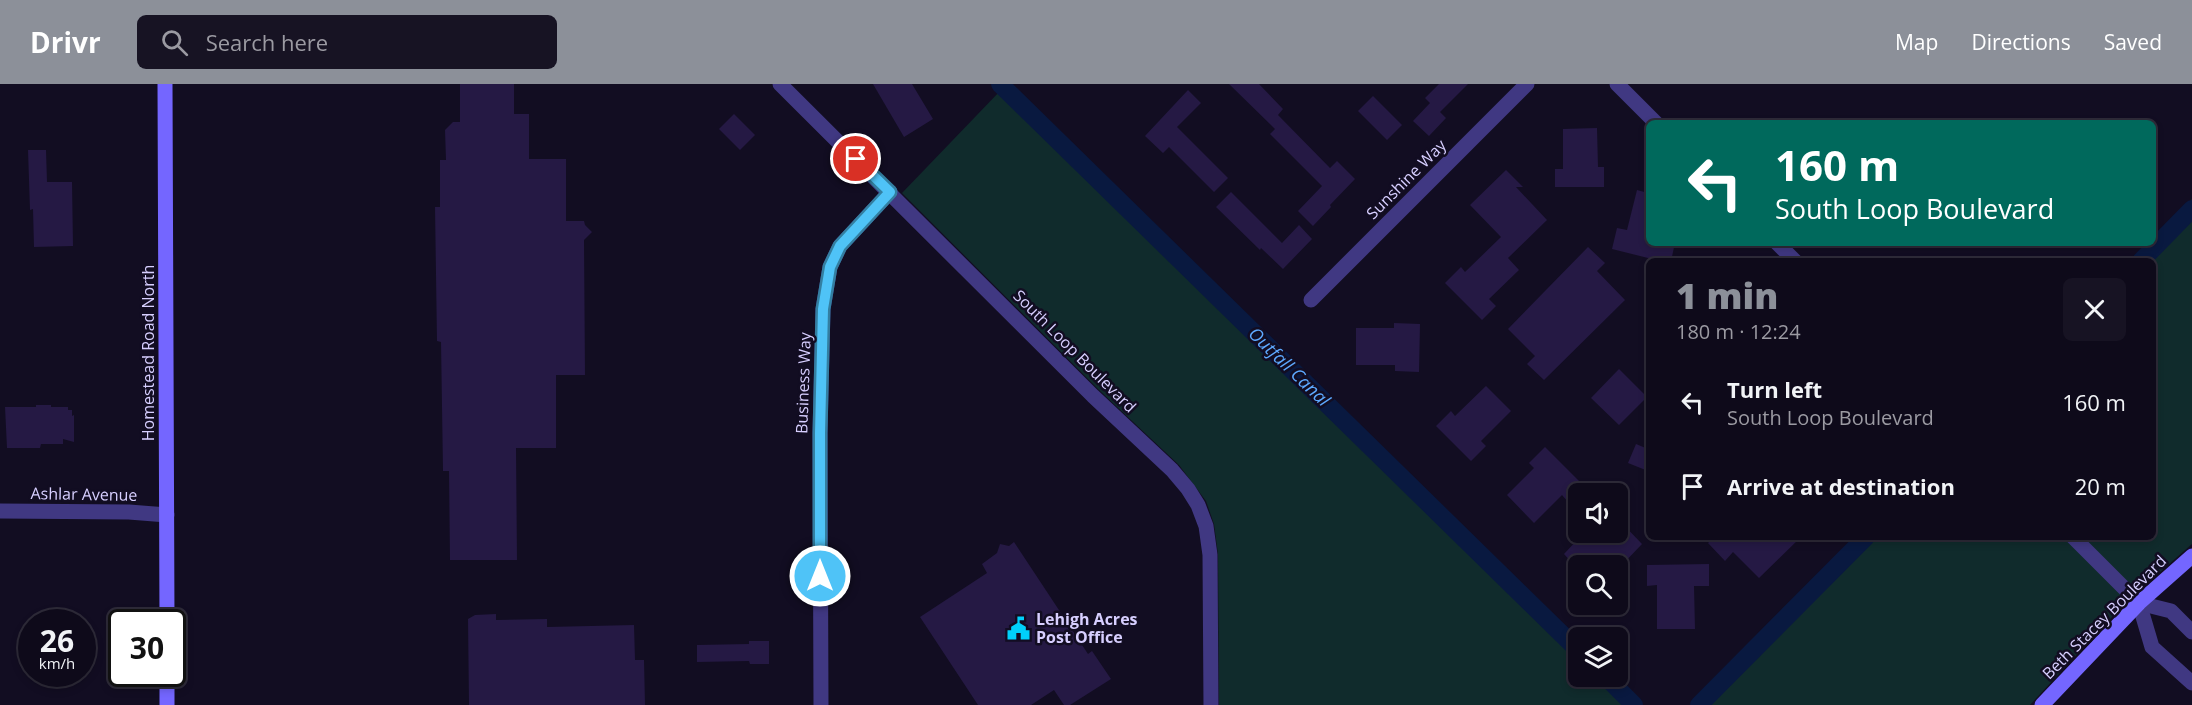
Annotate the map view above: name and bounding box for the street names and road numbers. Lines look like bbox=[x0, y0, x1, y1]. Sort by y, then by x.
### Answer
street label: Sunshine Way bbox=[1361, 134, 1451, 224]
street label: Homestead Road North bbox=[137, 265, 159, 441]
street label: South Loop Boulevard bbox=[1009, 285, 1141, 417]
street label: Business Way bbox=[790, 331, 816, 434]
street label: Ashlar Avenue bbox=[30, 482, 138, 506]
street label: Beth Stacey Boulevard bbox=[2037, 550, 2171, 684]

